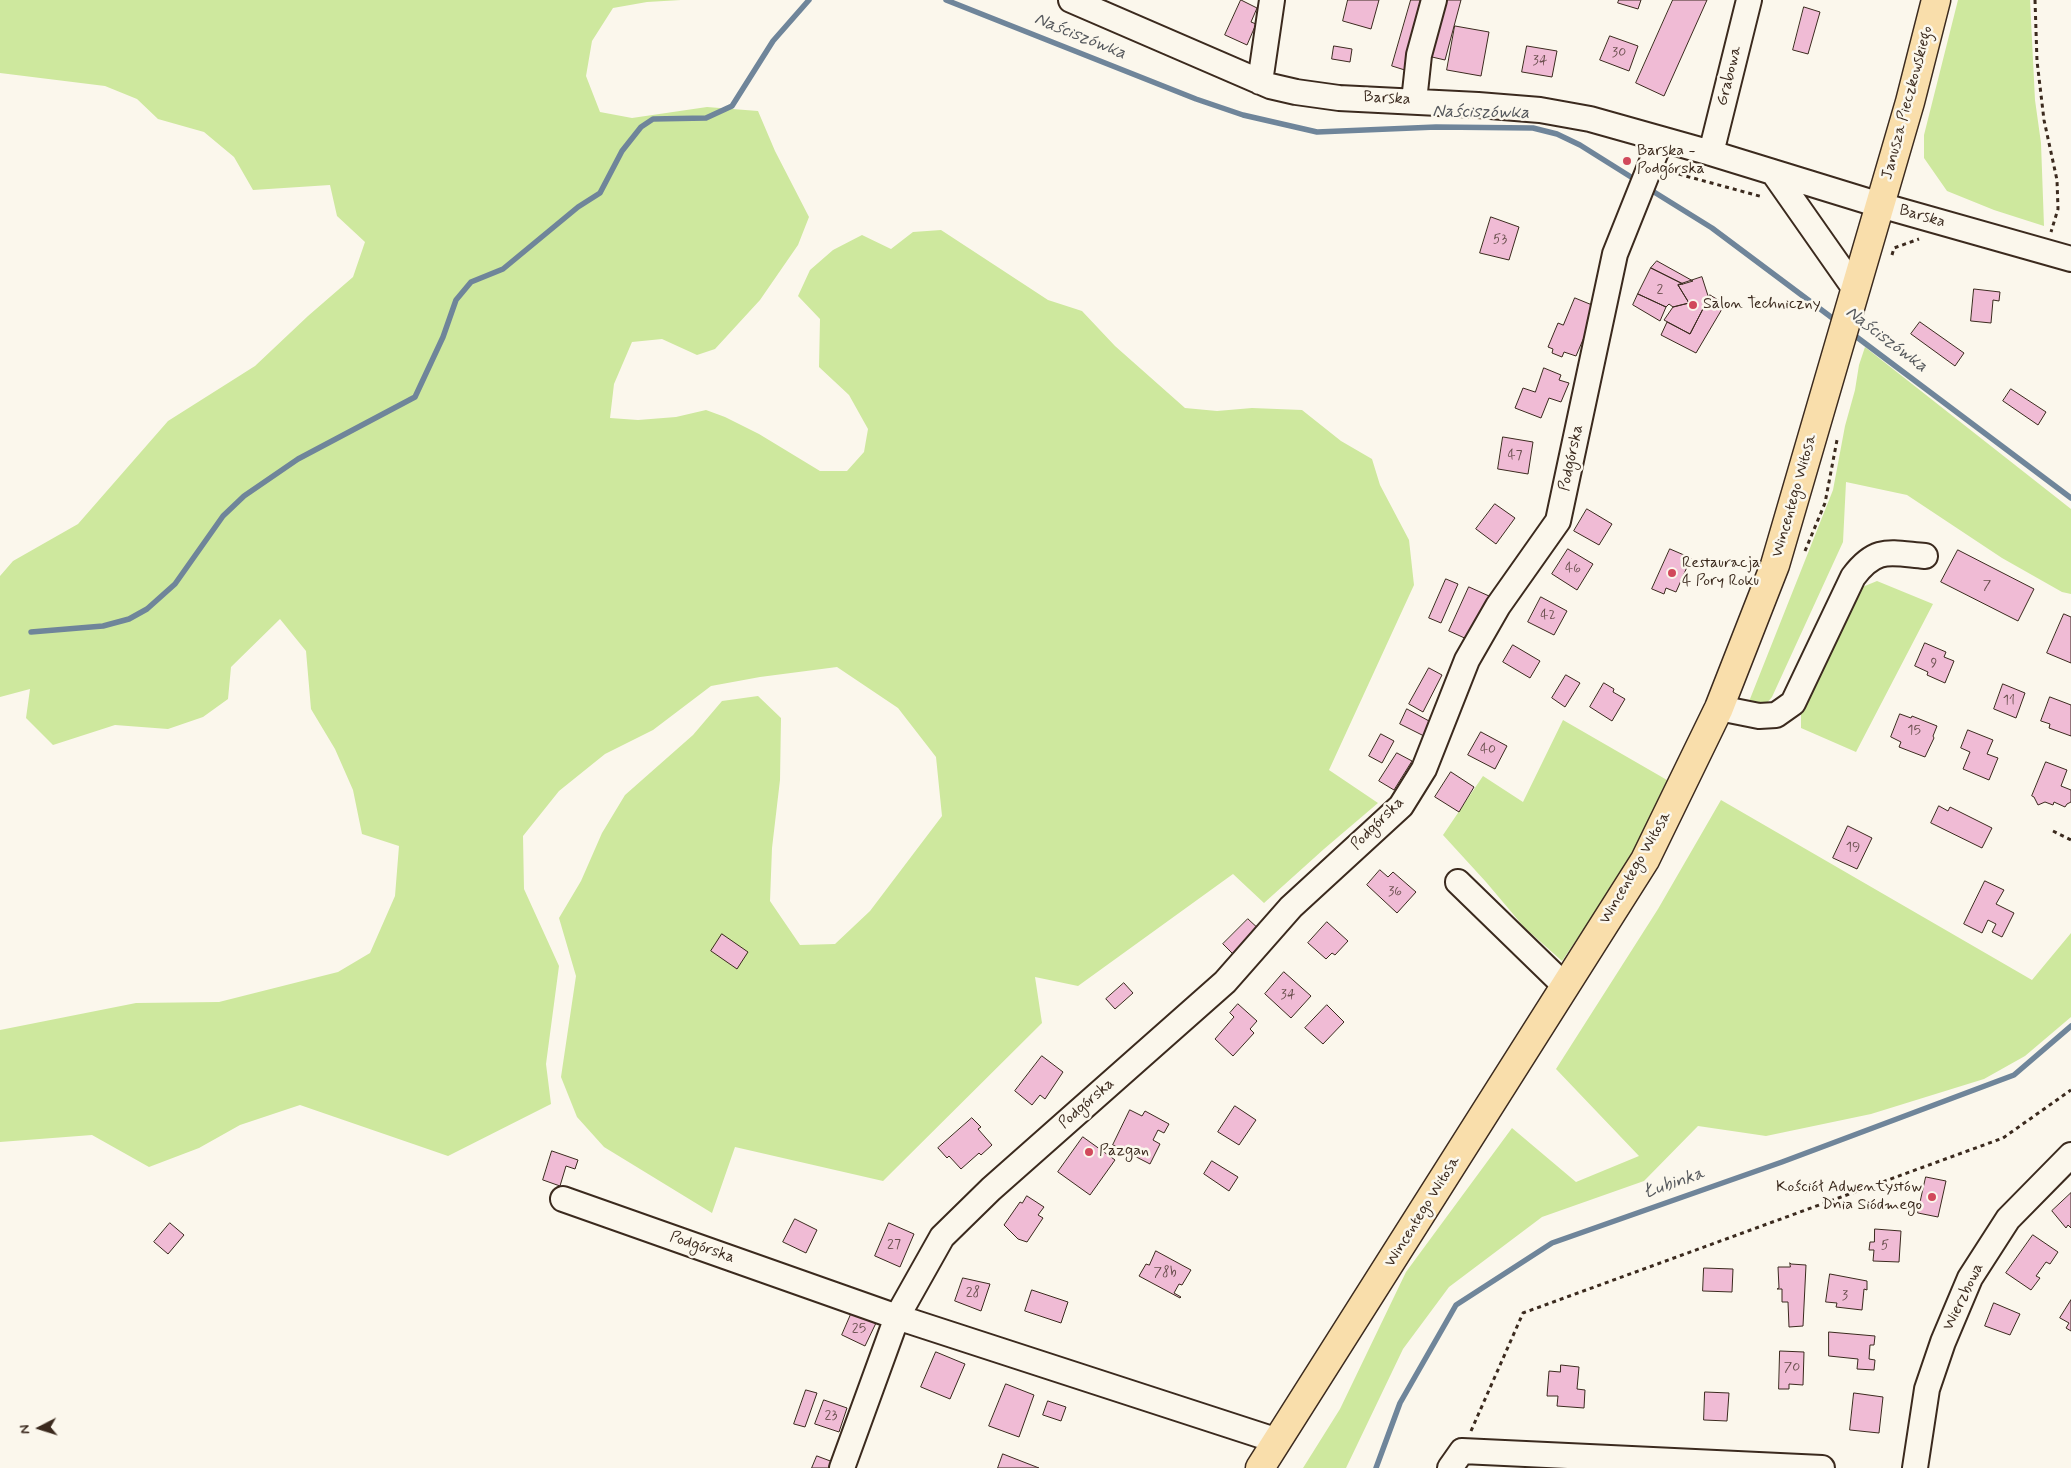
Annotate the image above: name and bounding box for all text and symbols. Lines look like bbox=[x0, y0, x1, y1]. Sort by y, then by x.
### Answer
water label: Naściszówka bbox=[1031, 9, 1129, 65]
street label: Janusza Pieczkowskiego bbox=[1878, 24, 1938, 182]
street label: Grabowa bbox=[1713, 44, 1747, 108]
house number: 30 bbox=[1612, 45, 1626, 61]
house number: 34 bbox=[1533, 53, 1547, 69]
street label: Barska bbox=[1363, 88, 1411, 110]
water label: Naściszówka bbox=[1432, 101, 1530, 125]
place label: Barska - Podgórska bbox=[1637, 142, 1705, 180]
marker: Barska - Podgórska bbox=[1621, 155, 1633, 167]
street label: Barska bbox=[1897, 201, 1947, 233]
house number: 53 bbox=[1493, 232, 1507, 248]
house number: 2 bbox=[1657, 282, 1663, 298]
place label: Salon Techniczny bbox=[1703, 295, 1821, 315]
marker: Salon Techniczny bbox=[1687, 299, 1699, 311]
water label: Naściszówka bbox=[1841, 302, 1931, 378]
street label: Podgórska bbox=[1556, 423, 1588, 493]
street label: Wincentego Witosa bbox=[1768, 432, 1822, 560]
house number: 47 bbox=[1507, 448, 1523, 464]
place label: Restauracja 4 Pory Roku bbox=[1682, 554, 1760, 592]
house number: 46 bbox=[1565, 561, 1581, 577]
marker: Restauracja 4 Pory Roku bbox=[1666, 567, 1678, 579]
house number: 7 bbox=[1983, 578, 1991, 594]
house number: 42 bbox=[1540, 608, 1556, 624]
house number: 9 bbox=[1931, 656, 1937, 672]
house number: 11 bbox=[2003, 693, 2015, 709]
house number: 15 bbox=[1907, 723, 1921, 739]
house number: 40 bbox=[1480, 742, 1496, 758]
street label: Podgórska bbox=[1347, 793, 1409, 855]
street label: Wincentego Witosa bbox=[1596, 808, 1676, 928]
house number: 19 bbox=[1846, 840, 1860, 856]
house number: 36 bbox=[1388, 884, 1402, 900]
house number: 34 bbox=[1281, 987, 1295, 1003]
street label: Podgórska bbox=[1055, 1075, 1119, 1133]
place label: Pazgan bbox=[1099, 1142, 1149, 1162]
marker: Pazgan bbox=[1083, 1146, 1095, 1158]
street label: Wincentego Witosa bbox=[1381, 1153, 1465, 1271]
water label: Łubinka bbox=[1641, 1163, 1707, 1205]
place label: Kościół Adwentystów Dnia Siódmego bbox=[1776, 1178, 1922, 1216]
marker: Kościół Adwentystów Dnia Siódmego bbox=[1926, 1191, 1938, 1203]
street label: Podgórska bbox=[667, 1228, 737, 1268]
house number: 27 bbox=[887, 1237, 901, 1253]
house number: 5 bbox=[1881, 1238, 1889, 1254]
street label: Wierzbowa bbox=[1939, 1260, 1989, 1334]
house number: 78b bbox=[1153, 1265, 1177, 1281]
house number: 28 bbox=[966, 1285, 980, 1301]
house number: 3 bbox=[1842, 1288, 1848, 1304]
house number: 25 bbox=[852, 1321, 866, 1337]
house number: 70 bbox=[1784, 1360, 1800, 1376]
north arrow bbox=[15, 1403, 65, 1453]
house number: 23 bbox=[825, 1408, 837, 1424]
text: N bbox=[16, 1424, 34, 1435]

